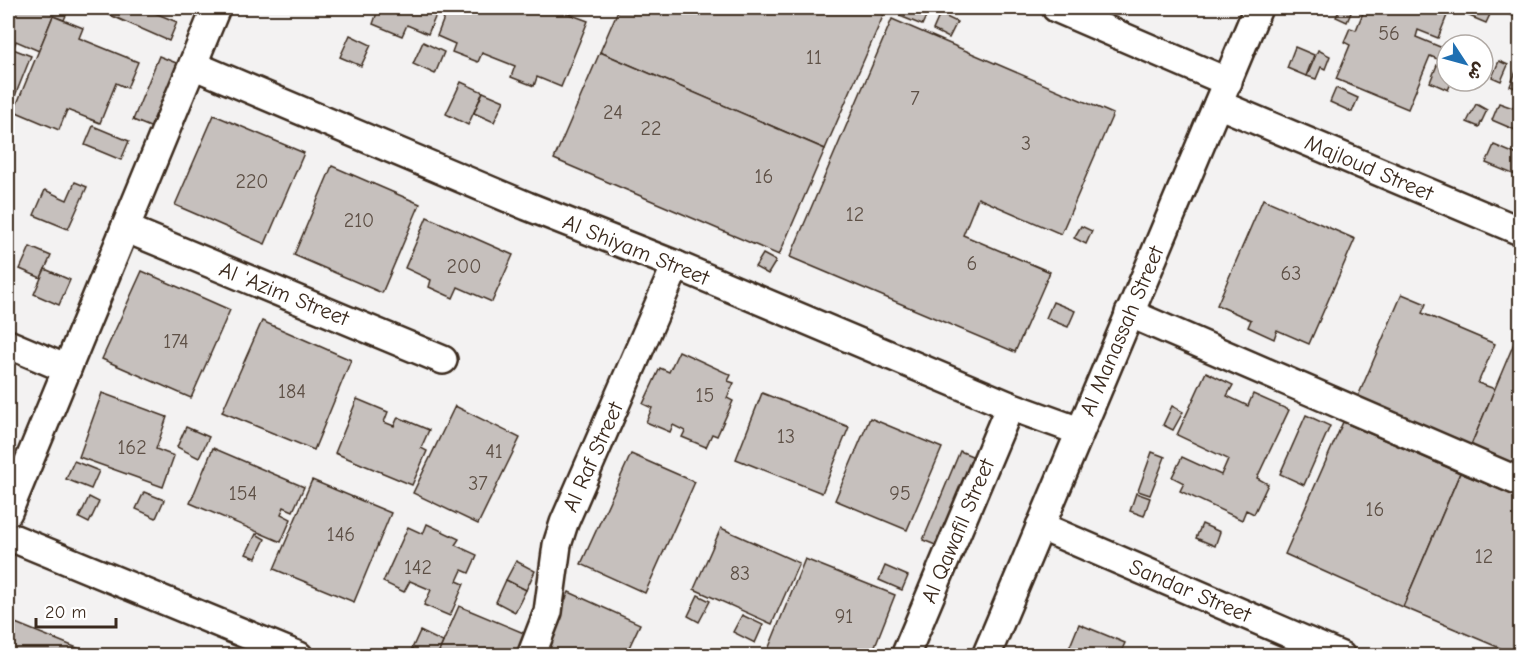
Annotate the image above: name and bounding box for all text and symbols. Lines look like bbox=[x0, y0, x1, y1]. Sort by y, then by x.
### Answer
house number: 56 bbox=[1378, 22, 1400, 45]
north arrow bbox=[1435, 33, 1495, 93]
house number: 11 bbox=[806, 46, 822, 69]
text: ش bbox=[1464, 59, 1489, 84]
house number: 7 bbox=[910, 87, 920, 110]
house number: 24 bbox=[603, 101, 623, 124]
house number: 22 bbox=[641, 117, 661, 140]
street label: Majloud Street bbox=[1301, 129, 1438, 207]
house number: 3 bbox=[1021, 132, 1031, 155]
house number: 16 bbox=[755, 165, 773, 188]
house number: 220 bbox=[235, 170, 269, 193]
house number: 12 bbox=[846, 203, 864, 226]
house number: 210 bbox=[344, 209, 374, 232]
street label: Al Shiyam Street bbox=[559, 209, 714, 291]
street label: Al Manassah Street bbox=[1074, 241, 1170, 420]
house number: 6 bbox=[967, 252, 977, 275]
house number: 200 bbox=[447, 255, 481, 278]
street label: Al 'Azim Street bbox=[216, 256, 353, 332]
house number: 63 bbox=[1281, 262, 1301, 285]
house number: 174 bbox=[163, 330, 189, 353]
house number: 184 bbox=[278, 380, 306, 403]
house number: 15 bbox=[696, 384, 714, 407]
street label: Al Raf Street bbox=[557, 397, 629, 516]
house number: 13 bbox=[777, 425, 795, 448]
house number: 162 bbox=[117, 436, 147, 459]
house number: 41 bbox=[485, 440, 503, 463]
street label: Al Qawafil Street bbox=[916, 454, 1000, 607]
house number: 37 bbox=[468, 472, 488, 495]
house number: 154 bbox=[229, 482, 257, 505]
house number: 95 bbox=[889, 482, 911, 505]
house number: 16 bbox=[1366, 498, 1384, 521]
house number: 146 bbox=[327, 523, 355, 546]
house number: 12 bbox=[1475, 545, 1493, 568]
street label: Sandar Street bbox=[1125, 554, 1255, 629]
house number: 142 bbox=[404, 556, 432, 579]
house number: 83 bbox=[730, 562, 750, 585]
scale bar bbox=[36, 591, 116, 629]
text: 20 m bbox=[45, 602, 86, 623]
house number: 91 bbox=[835, 605, 853, 628]

